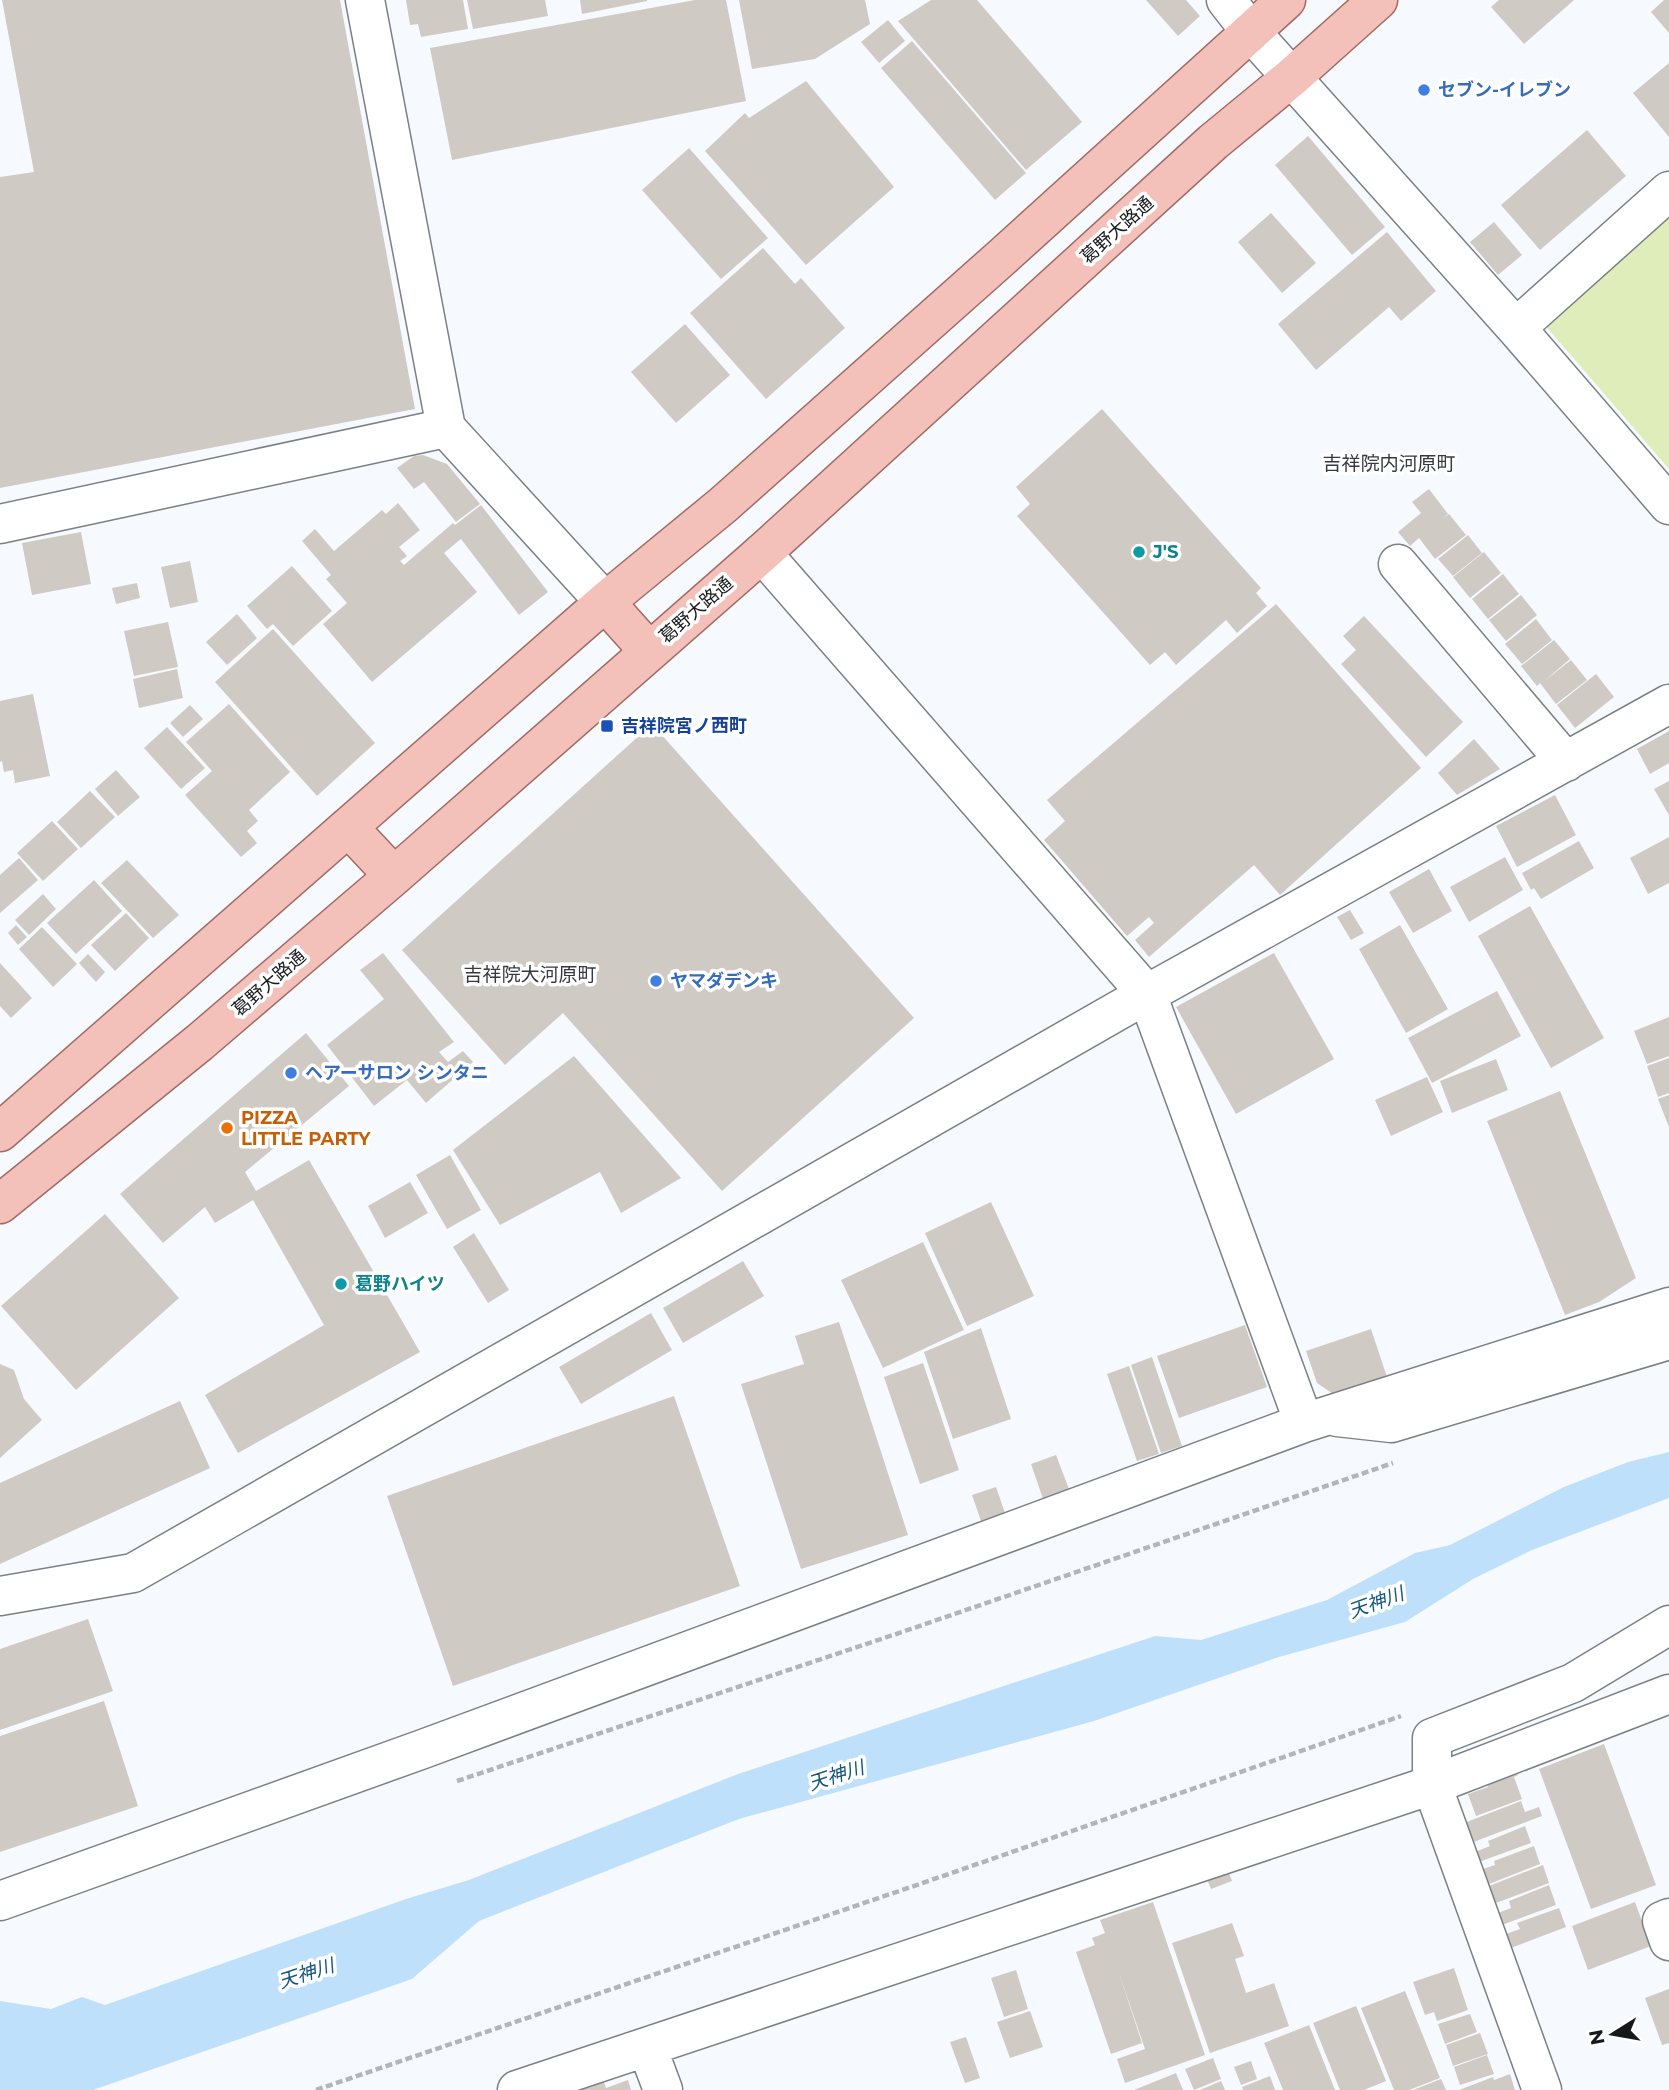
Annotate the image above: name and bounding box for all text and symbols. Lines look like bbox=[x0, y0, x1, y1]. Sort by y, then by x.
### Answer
place label: セブン-イレブン bbox=[1438, 79, 1571, 101]
marker: セブン-イレブン bbox=[1416, 82, 1432, 98]
street label: 葛野大路通 bbox=[1076, 192, 1158, 268]
district label: 吉祥院内河原町 bbox=[1322, 452, 1456, 475]
place label: J'S bbox=[1152, 541, 1178, 563]
marker: J'S bbox=[1131, 544, 1147, 560]
street label: 葛野大路通 bbox=[655, 572, 737, 648]
place label: 吉祥院宮ノ西町 bbox=[621, 715, 747, 737]
marker: 吉祥院宮ノ西町 bbox=[599, 718, 615, 734]
street label: 葛野大路通 bbox=[228, 945, 310, 1021]
district label: 吉祥院大河原町 bbox=[463, 963, 597, 986]
place label: ヤマダデンキ bbox=[670, 970, 778, 992]
marker: ヤマダデンキ bbox=[648, 973, 664, 989]
place label: ヘアーサロン シンタニ bbox=[305, 1062, 489, 1084]
marker: ヘアーサロン シンタニ bbox=[283, 1065, 299, 1081]
place label: PIZZA LITTLE PARTY bbox=[241, 1107, 371, 1150]
marker: PIZZA LITTLE PARTY bbox=[219, 1120, 235, 1136]
place label: 葛野ハイツ bbox=[355, 1273, 445, 1295]
marker: 葛野ハイツ bbox=[333, 1276, 349, 1292]
water label: 天神川 bbox=[1345, 1581, 1409, 1623]
water label: 天神川 bbox=[805, 1755, 869, 1795]
water label: 天神川 bbox=[275, 1953, 339, 1993]
north arrow bbox=[1578, 1999, 1648, 2069]
text: N bbox=[1584, 2027, 1610, 2047]

